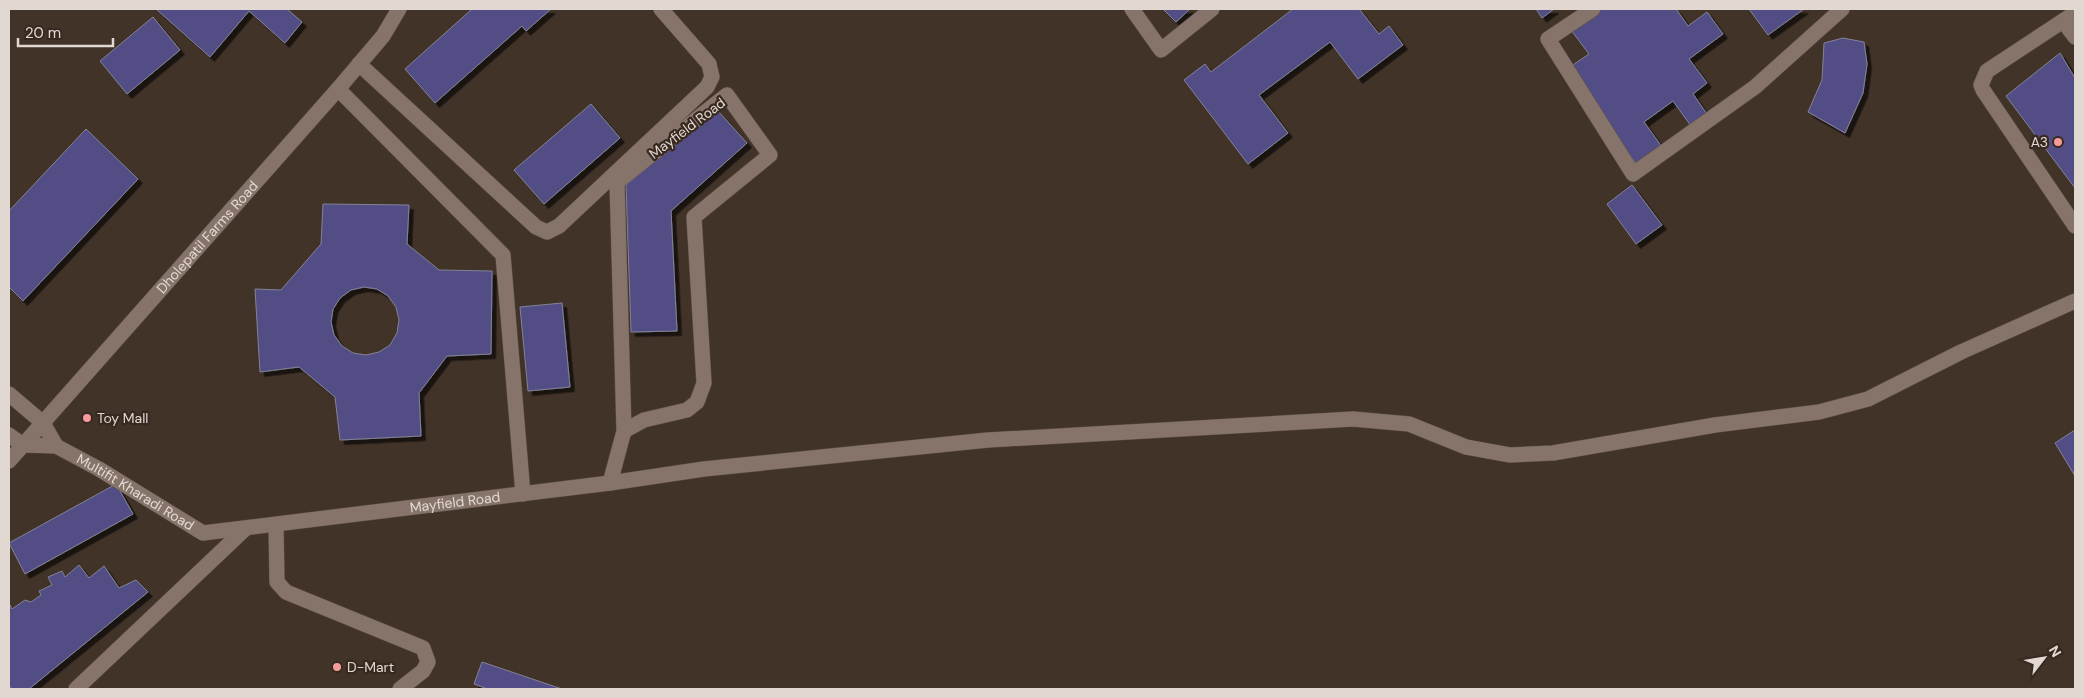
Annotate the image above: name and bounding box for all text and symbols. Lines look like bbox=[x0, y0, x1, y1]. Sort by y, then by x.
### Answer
scale bar bbox=[18, 15, 112, 47]
text: 20 m bbox=[25, 23, 61, 43]
street label: Mayfield Road bbox=[645, 93, 729, 163]
place label: A3 bbox=[2031, 133, 2048, 151]
marker: A3 bbox=[2052, 136, 2064, 148]
street label: Dholepatil Farms Road bbox=[152, 177, 262, 297]
place label: Toy Mall bbox=[97, 409, 148, 427]
marker: Toy Mall bbox=[81, 412, 93, 424]
street label: Multifit Kharadi Road bbox=[74, 450, 197, 534]
street label: Mayfield Road bbox=[409, 488, 501, 517]
north arrow bbox=[2019, 633, 2069, 683]
text: N bbox=[2045, 642, 2065, 660]
place label: D-Mart bbox=[347, 658, 394, 676]
marker: D-Mart bbox=[331, 661, 343, 673]

